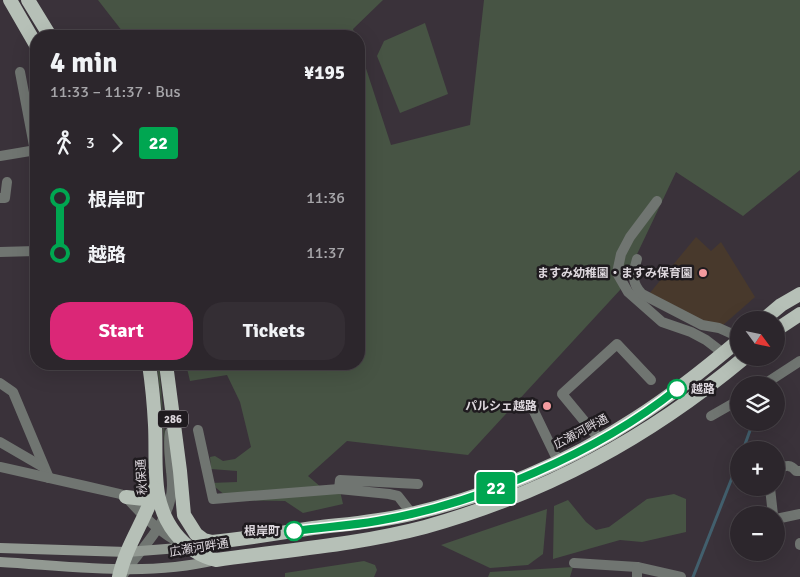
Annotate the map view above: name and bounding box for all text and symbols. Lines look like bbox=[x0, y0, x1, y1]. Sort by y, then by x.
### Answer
text: 4 min bbox=[50, 46, 118, 80]
text: ¥195 bbox=[304, 61, 345, 85]
text: 11:33 – 11:37 · Bus bbox=[50, 82, 181, 102]
icon: walk bbox=[50, 129, 78, 157]
icon: forward bbox=[103, 129, 131, 157]
text: 22 bbox=[149, 132, 168, 154]
text: 3 bbox=[86, 133, 95, 153]
text: 根岸町 bbox=[88, 188, 145, 212]
text: 11:36 bbox=[306, 188, 345, 208]
text: 越路 bbox=[88, 243, 126, 267]
text: 11:37 bbox=[306, 243, 345, 263]
place label: ますみ幼稚園・ますみ保育園 bbox=[537, 266, 693, 281]
marker: ますみ幼稚園・ますみ保育園 bbox=[697, 267, 709, 279]
button: Start bbox=[50, 302, 193, 360]
button: Tickets bbox=[203, 302, 345, 360]
north arrow bbox=[730, 311, 785, 366]
map controls bbox=[730, 311, 785, 561]
button: layers bbox=[730, 376, 785, 431]
marker: 越路 bbox=[667, 379, 687, 399]
place label: 越路 bbox=[691, 382, 715, 397]
place label: パルシェ越路 bbox=[465, 399, 537, 414]
marker: パルシェ越路 bbox=[541, 400, 553, 412]
road number: 286 bbox=[158, 410, 188, 428]
street label: 広瀬河畔通 bbox=[551, 411, 611, 453]
button: + bbox=[730, 441, 785, 496]
street label: 秋保通 bbox=[134, 459, 150, 495]
line badge: 22 bbox=[474, 472, 518, 504]
text: 22 bbox=[486, 477, 506, 499]
button: − bbox=[730, 506, 785, 561]
marker: 根岸町 bbox=[284, 521, 304, 541]
place label: 根岸町 bbox=[244, 524, 280, 539]
street label: 広瀬河畔通 bbox=[168, 536, 230, 560]

